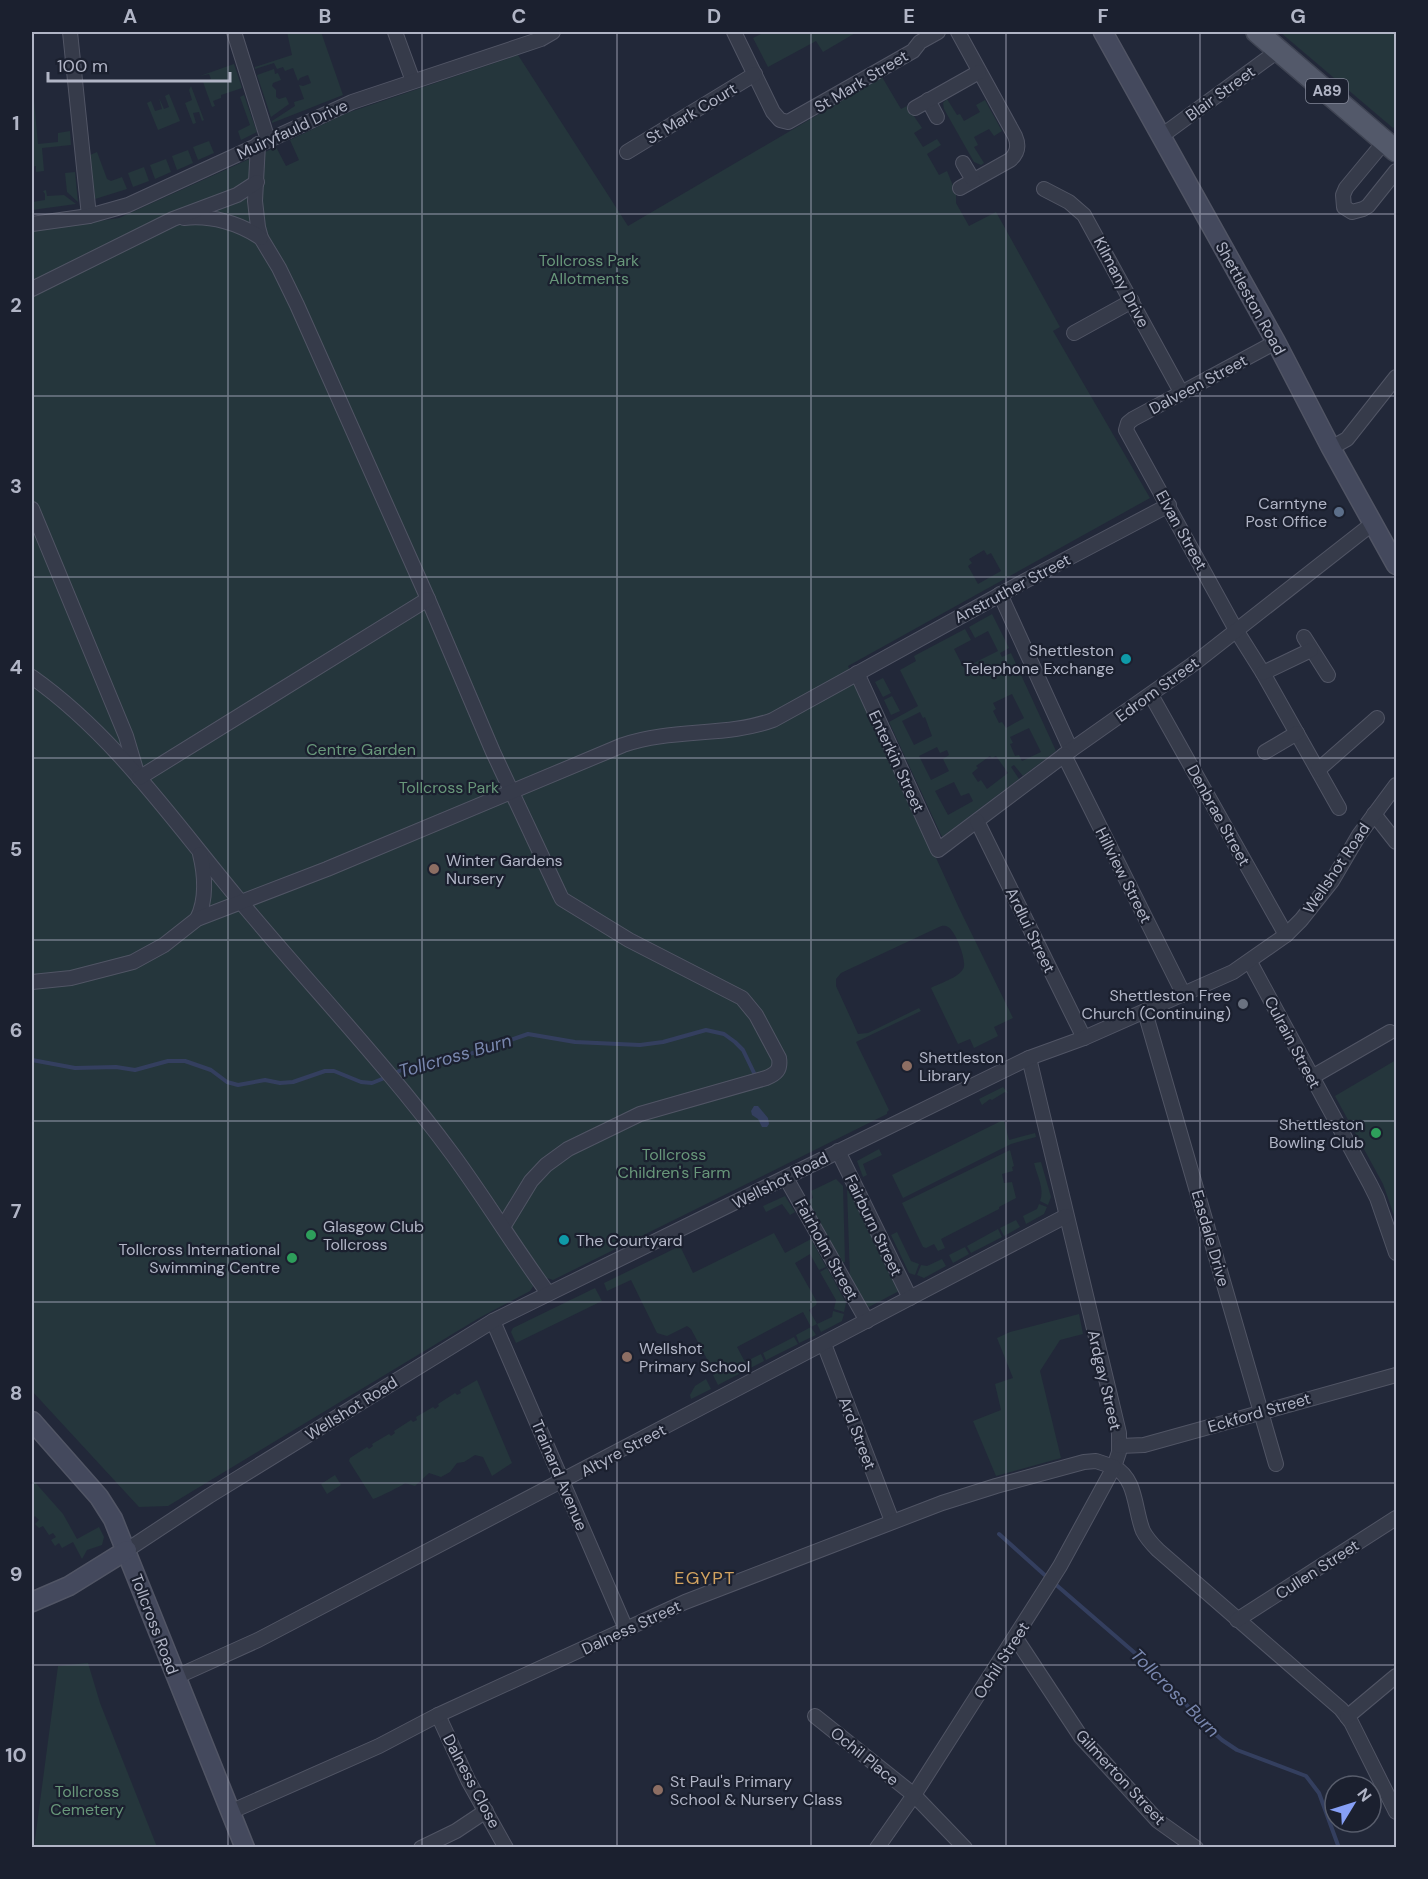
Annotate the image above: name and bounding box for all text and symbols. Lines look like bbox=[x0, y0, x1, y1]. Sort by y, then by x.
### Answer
text: A bbox=[123, 3, 137, 29]
text: B bbox=[319, 3, 331, 29]
text: C bbox=[512, 3, 526, 29]
text: D bbox=[707, 3, 721, 29]
text: E bbox=[903, 3, 915, 29]
text: F bbox=[1097, 3, 1109, 29]
text: G bbox=[1290, 3, 1306, 29]
scale bar bbox=[48, 45, 230, 83]
street label: St Mark Street bbox=[811, 45, 912, 118]
text: 100 m bbox=[57, 54, 108, 78]
street label: Blair Street bbox=[1181, 61, 1259, 126]
street label: St Mark Court bbox=[642, 78, 741, 149]
road number: A89 bbox=[1306, 79, 1348, 103]
street label: Muiryfauld Drive bbox=[233, 95, 351, 164]
text: 1 bbox=[12, 110, 20, 136]
street label: Kilmany Drive bbox=[1089, 233, 1154, 331]
street label: Shettleston Road bbox=[1211, 238, 1290, 359]
park label: Tollcross Park Allotments bbox=[539, 250, 639, 289]
text: 2 bbox=[10, 292, 22, 318]
street label: Dalveen Street bbox=[1146, 350, 1251, 419]
text: 3 bbox=[10, 473, 22, 499]
street label: Elvan Street bbox=[1151, 487, 1212, 574]
place label: Carntyne Post Office bbox=[1245, 493, 1327, 532]
marker: Carntyne Post Office bbox=[1332, 505, 1346, 519]
street label: Anstruther Street bbox=[950, 549, 1074, 628]
place label: Shettleston Telephone Exchange bbox=[963, 640, 1114, 679]
street label: Edrom Street bbox=[1111, 652, 1203, 727]
marker: Shettleston Telephone Exchange bbox=[1119, 652, 1133, 666]
text: 4 bbox=[10, 654, 23, 680]
street label: Enterkin Street bbox=[864, 707, 929, 815]
park label: Centre Garden bbox=[306, 739, 416, 760]
street label: Denbrae Street bbox=[1182, 761, 1255, 870]
park label: Tollcross Park bbox=[399, 777, 499, 798]
street label: Wellshot Road bbox=[1298, 819, 1374, 918]
street label: Hillview Street bbox=[1090, 824, 1157, 927]
text: 5 bbox=[10, 836, 22, 862]
place label: Winter Gardens Nursery bbox=[446, 850, 563, 889]
marker: Winter Gardens Nursery bbox=[427, 862, 441, 876]
street label: Ardlui Street bbox=[1001, 884, 1060, 976]
place label: Shettleston Free Church (Continuing) bbox=[1082, 985, 1231, 1024]
street label: Culrain Street bbox=[1259, 993, 1326, 1092]
marker: Shettleston Free Church (Continuing) bbox=[1236, 997, 1250, 1011]
text: 6 bbox=[10, 1017, 22, 1043]
water label: Tollcross Burn bbox=[396, 1028, 514, 1084]
place label: Shettleston Library bbox=[919, 1047, 1004, 1086]
marker: Shettleston Library bbox=[900, 1059, 914, 1073]
place label: Shettleston Bowling Club bbox=[1269, 1114, 1364, 1153]
marker: Shettleston Bowling Club bbox=[1369, 1126, 1383, 1140]
park label: Tollcross Children's Farm bbox=[618, 1144, 730, 1183]
street label: Wellshot Road bbox=[729, 1147, 832, 1214]
street label: Fairburn Street bbox=[840, 1171, 907, 1279]
street label: Easdale Drive bbox=[1187, 1188, 1234, 1289]
street label: Fairholm Street bbox=[790, 1195, 863, 1304]
text: 7 bbox=[11, 1198, 22, 1224]
place label: Glasgow Club Tollcross bbox=[323, 1216, 424, 1255]
marker: Glasgow Club Tollcross bbox=[304, 1228, 318, 1242]
place label: The Courtyard bbox=[576, 1230, 683, 1251]
marker: The Courtyard bbox=[557, 1233, 571, 1247]
place label: Tollcross International Swimming Centre bbox=[119, 1239, 280, 1278]
marker: Tollcross International Swimming Centre bbox=[285, 1251, 299, 1265]
street label: Ardgay Street bbox=[1083, 1328, 1126, 1432]
place label: Wellshot Primary School bbox=[639, 1338, 750, 1377]
marker: Wellshot Primary School bbox=[620, 1350, 634, 1364]
street label: Wellshot Road bbox=[301, 1372, 401, 1445]
text: 8 bbox=[10, 1380, 22, 1406]
street label: Eckford Street bbox=[1205, 1388, 1313, 1437]
street label: Ard Street bbox=[834, 1394, 881, 1472]
street label: Trainard Avenue bbox=[527, 1416, 592, 1534]
street label: Altyre Street bbox=[577, 1419, 670, 1482]
street label: Cullen Street bbox=[1271, 1535, 1363, 1604]
text: 9 bbox=[10, 1561, 22, 1587]
district label: EGYPT bbox=[674, 1566, 736, 1590]
street label: Tollcross Road bbox=[126, 1571, 183, 1677]
street label: Dalness Street bbox=[578, 1595, 684, 1660]
street label: Ochil Street bbox=[969, 1618, 1034, 1703]
water label: Tollcross Burn bbox=[1125, 1643, 1225, 1743]
street label: Ochil Place bbox=[826, 1722, 903, 1790]
street label: Gilmerton Street bbox=[1071, 1725, 1170, 1830]
street label: Dalness Close bbox=[438, 1731, 505, 1832]
text: 10 bbox=[5, 1742, 27, 1768]
place label: St Paul's Primary School & Nursery Class bbox=[670, 1771, 843, 1810]
north arrow bbox=[1323, 1774, 1383, 1834]
park label: Tollcross Cemetery bbox=[50, 1781, 124, 1820]
marker: St Paul's Primary School & Nursery Class bbox=[651, 1783, 665, 1797]
text: N bbox=[1353, 1784, 1376, 1806]

